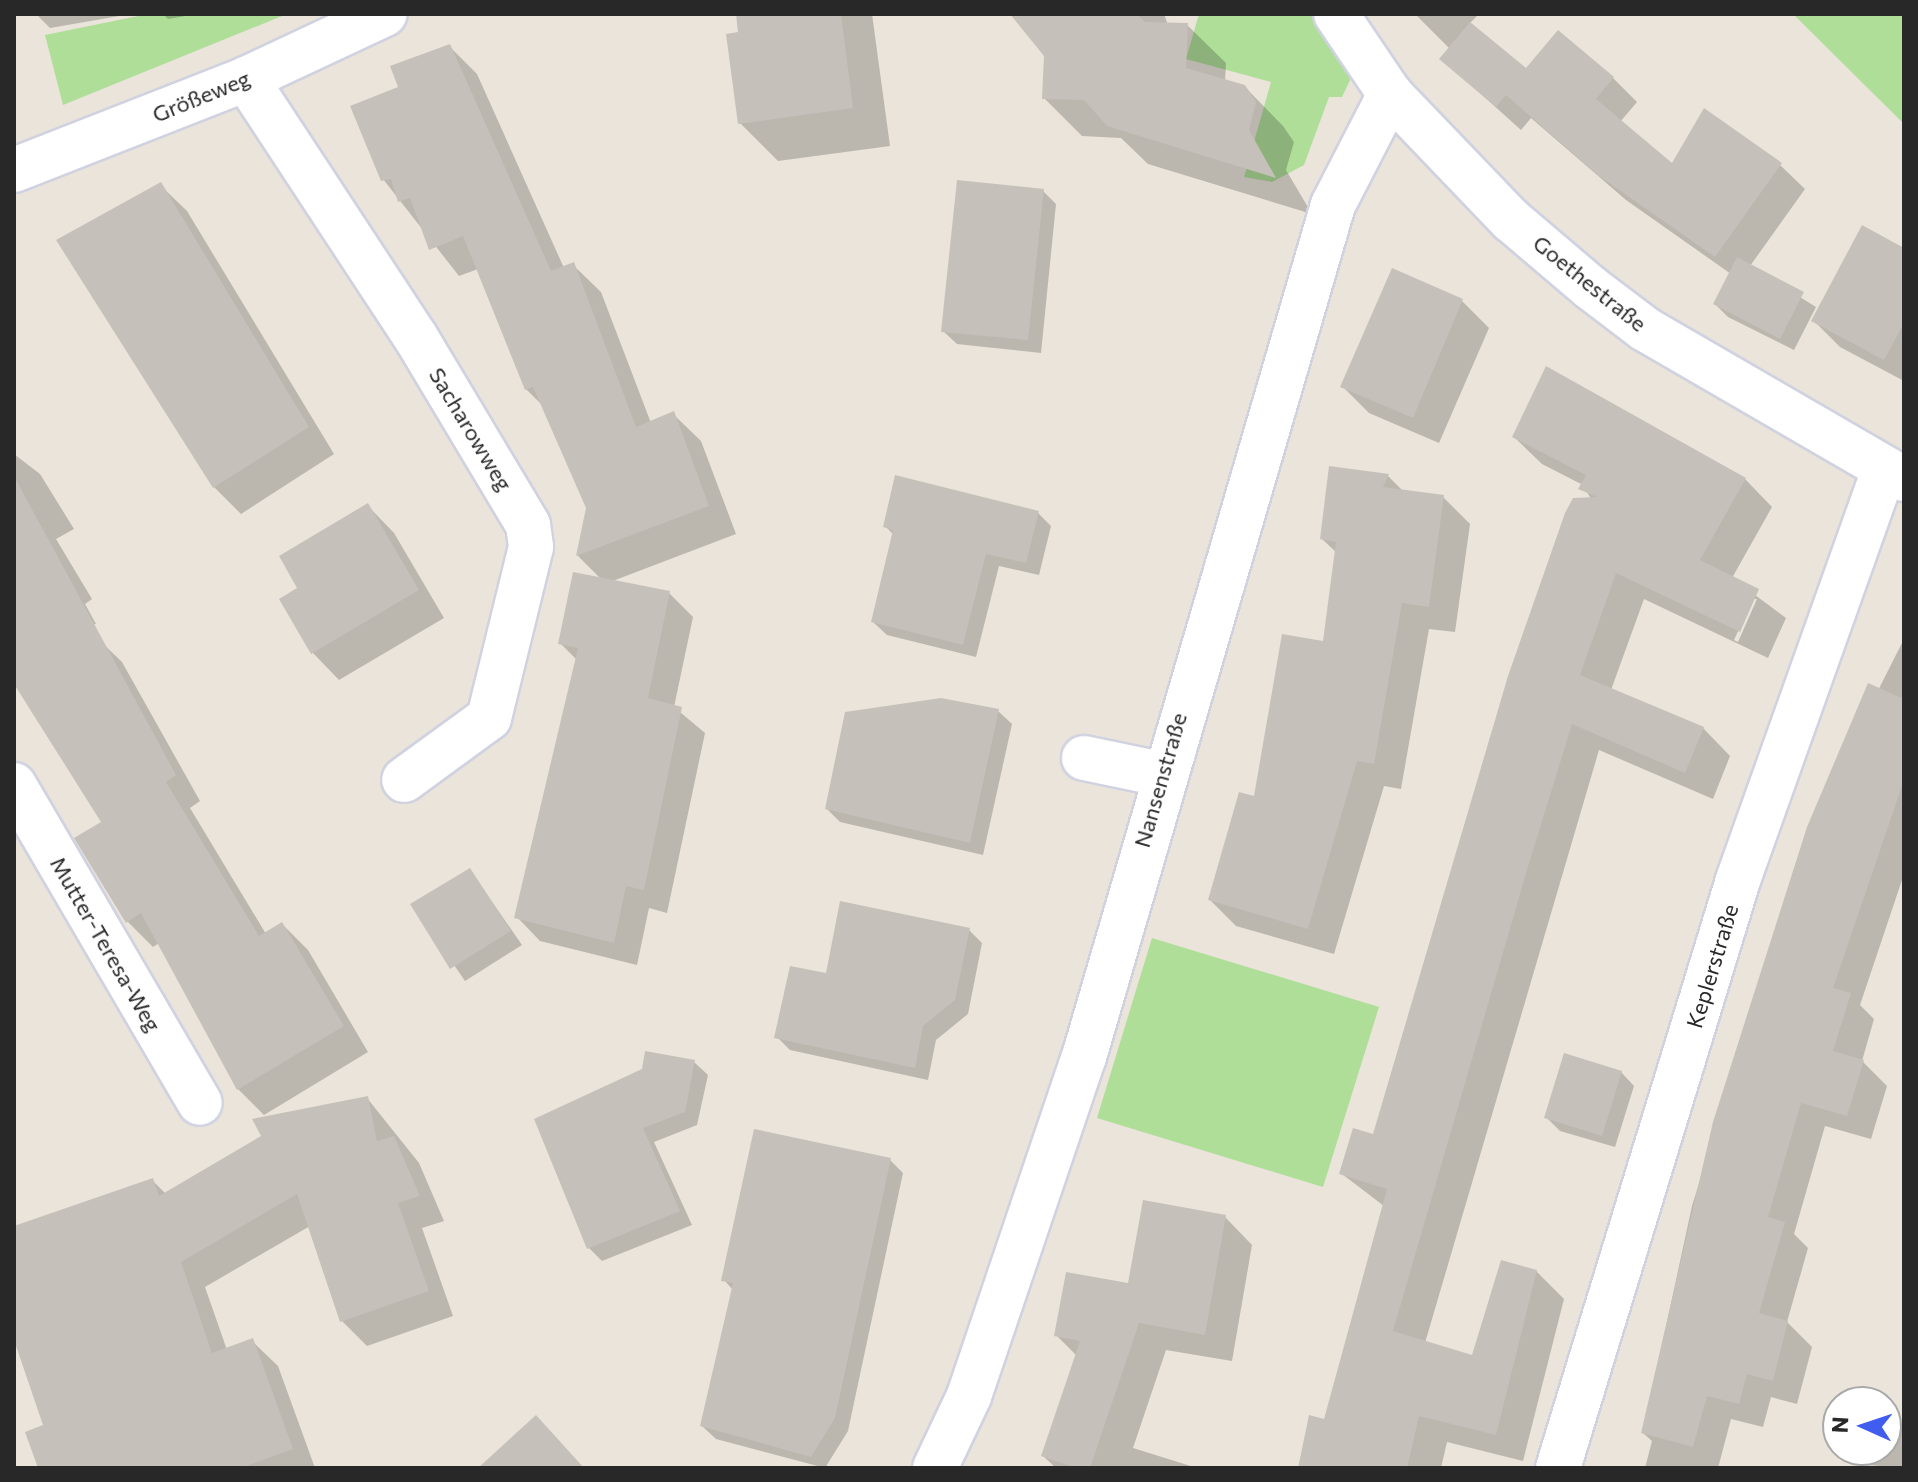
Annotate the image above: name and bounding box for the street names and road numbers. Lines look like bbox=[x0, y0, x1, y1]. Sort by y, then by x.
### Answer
street label: Größeweg bbox=[148, 64, 254, 128]
street label: Goethestraße bbox=[1528, 229, 1652, 337]
street label: Sacharowweg bbox=[424, 363, 518, 495]
street label: Nansenstraße bbox=[1128, 710, 1192, 850]
street label: Mutter-Teresa-Weg bbox=[45, 852, 167, 1036]
street label: Keplerstraße bbox=[1681, 901, 1743, 1031]

